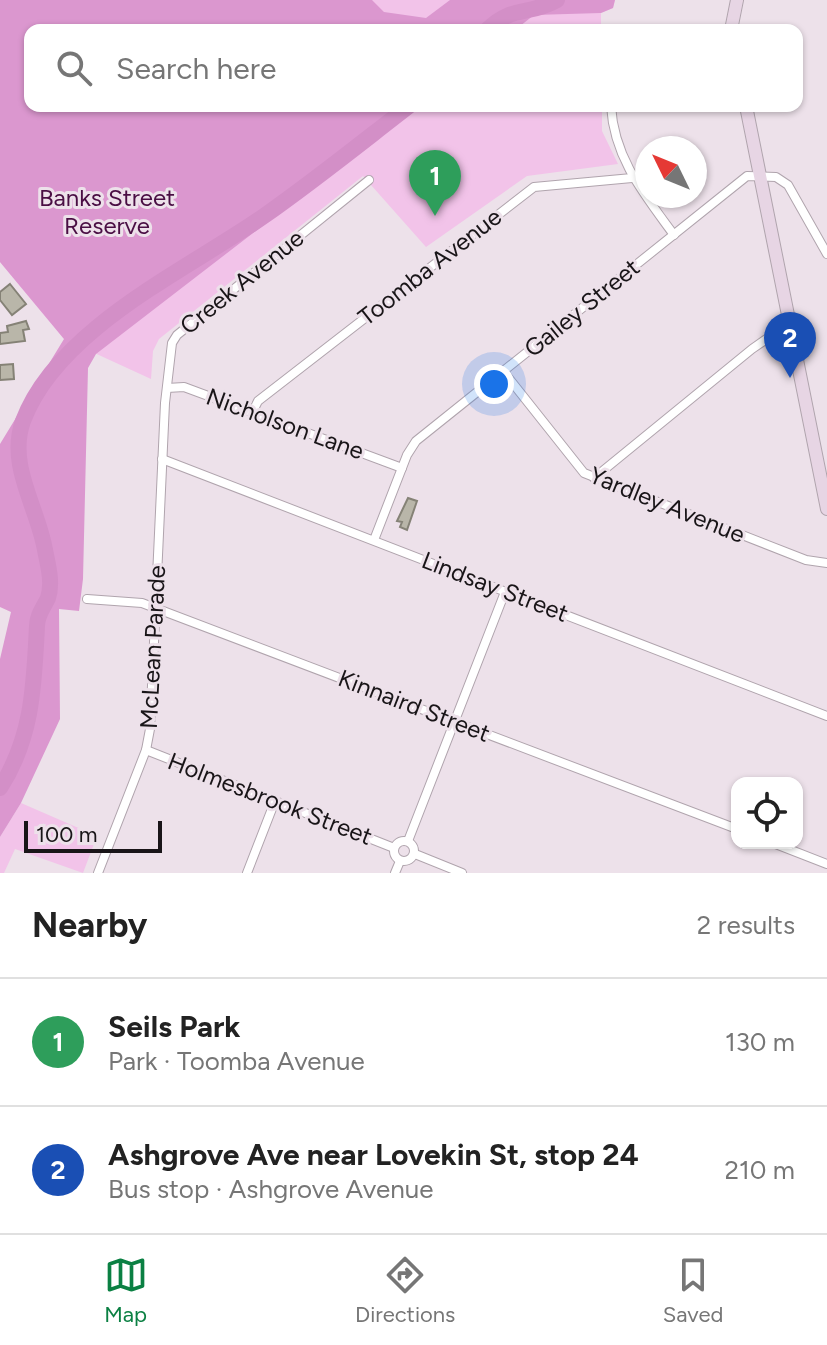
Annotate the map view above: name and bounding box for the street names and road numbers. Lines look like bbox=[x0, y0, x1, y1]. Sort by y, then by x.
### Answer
street label: Toomba Avenue bbox=[352, 202, 507, 331]
street label: Creek Avenue bbox=[174, 223, 309, 340]
street label: Gailey Street bbox=[518, 252, 645, 363]
street label: Nicholson Lane bbox=[203, 382, 368, 465]
street label: Yardley Avenue bbox=[585, 460, 749, 549]
street label: Lindsay Street bbox=[418, 545, 572, 628]
street label: McLean Parade bbox=[134, 564, 171, 730]
street label: Kinnaird Street bbox=[334, 663, 494, 748]
street label: Holmesbrook Street bbox=[164, 746, 377, 851]

